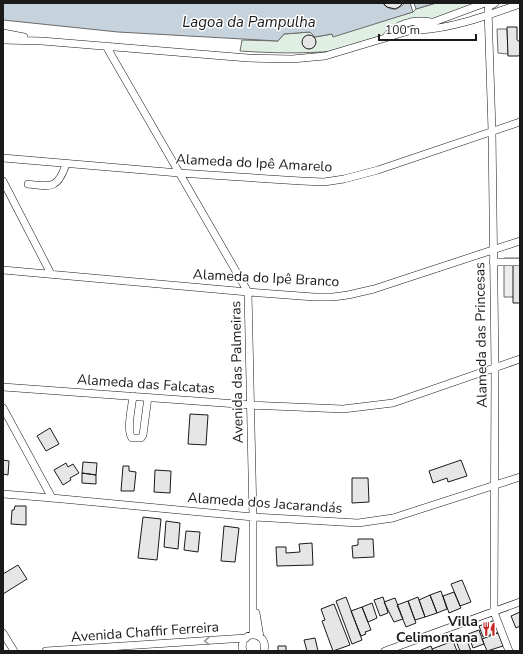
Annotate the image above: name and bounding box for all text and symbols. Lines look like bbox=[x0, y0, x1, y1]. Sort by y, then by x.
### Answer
water label: Lagoa da Pampulha bbox=[182, 12, 316, 32]
scale bar bbox=[379, 16, 476, 42]
text: 100 m bbox=[385, 22, 420, 38]
street label: Alameda do Ipê Amarelo bbox=[175, 149, 333, 177]
street label: Alameda das Princesas bbox=[470, 262, 492, 408]
street label: Alameda do Ipê Branco bbox=[192, 265, 340, 291]
street label: Avenida das Palmeiras bbox=[226, 300, 248, 443]
street label: Alameda das Falcatas bbox=[76, 370, 216, 398]
street label: Alameda dos Jacarandás bbox=[187, 488, 343, 518]
place label: Villa Celimontana bbox=[396, 612, 478, 647]
street label: Avenida Chaffir Ferreira bbox=[70, 617, 220, 647]
restaurant icon: Villa Celimontana bbox=[481, 621, 497, 637]
one-way arrow bbox=[204, 636, 210, 645]

